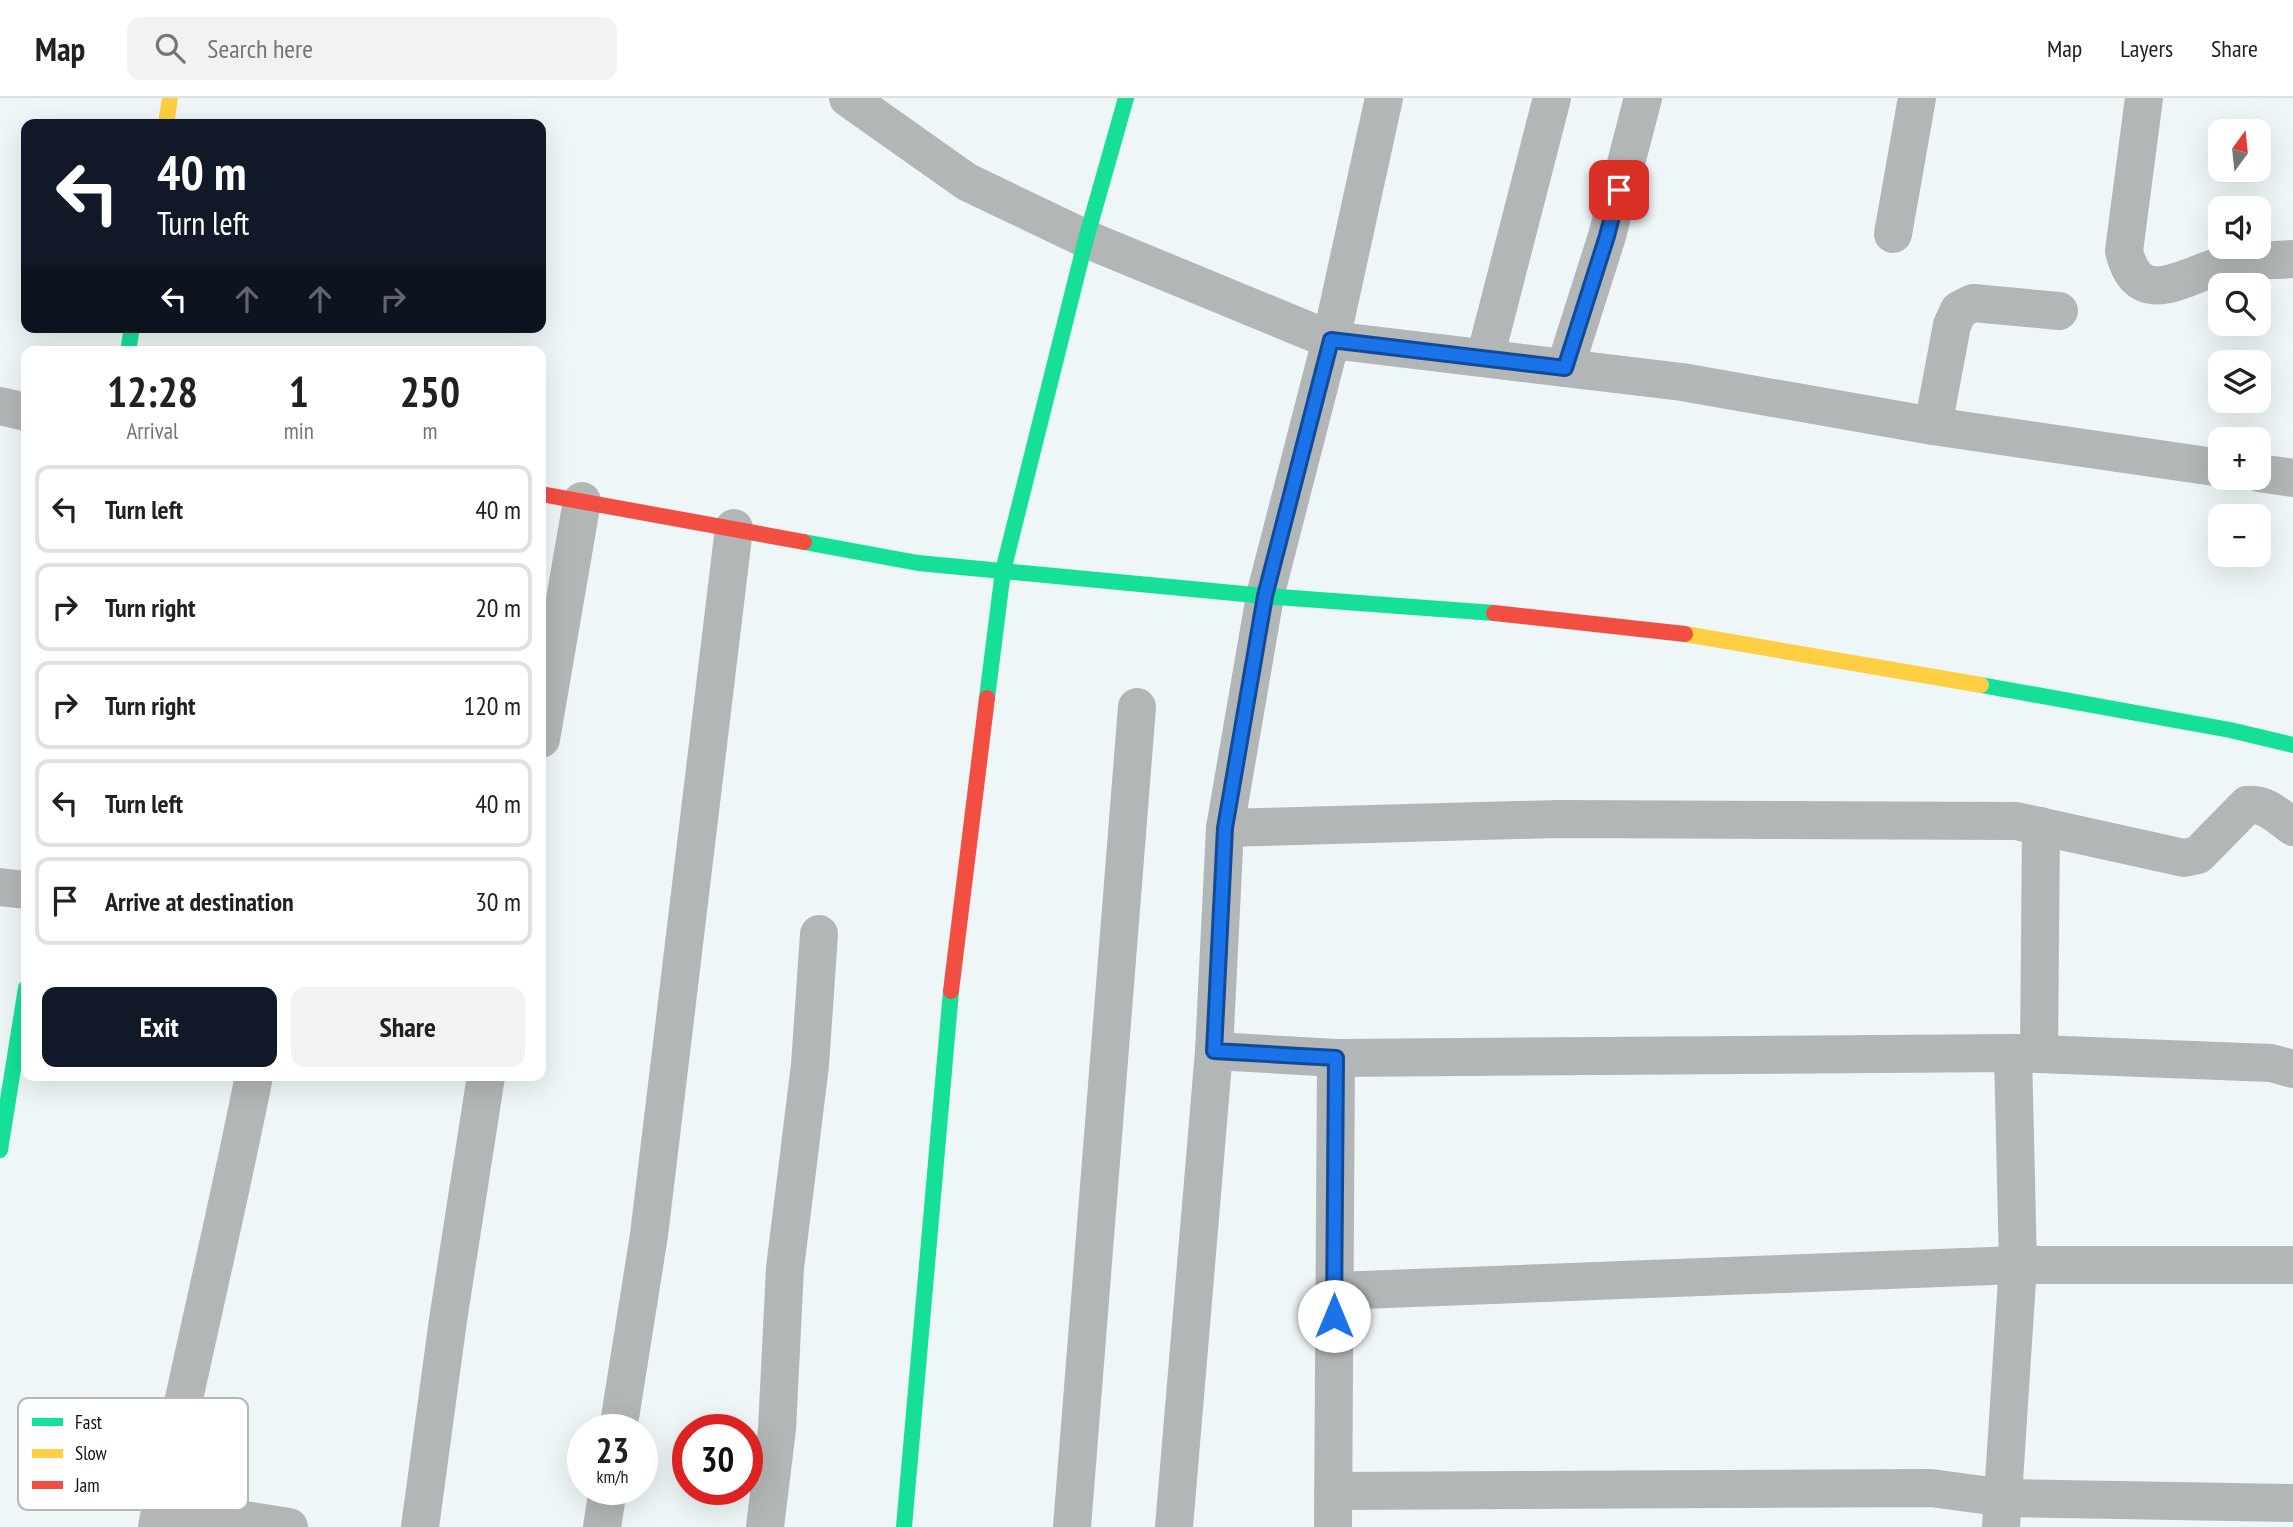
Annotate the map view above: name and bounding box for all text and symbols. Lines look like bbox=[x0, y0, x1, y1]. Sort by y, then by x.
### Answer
search box bbox=[127, 17, 617, 80]
text: Map bbox=[35, 27, 85, 70]
icon: search bbox=[151, 29, 189, 67]
text: Search here bbox=[207, 32, 313, 65]
text: Map bbox=[2047, 33, 2082, 64]
text: Layers bbox=[2120, 33, 2173, 64]
text: Share bbox=[2211, 33, 2258, 64]
north arrow bbox=[2208, 119, 2272, 182]
map controls bbox=[2208, 119, 2271, 567]
text: 40 m bbox=[157, 140, 246, 204]
icon: left bbox=[42, 147, 133, 238]
pin bbox=[1589, 160, 1649, 220]
icon: arrive bbox=[1600, 171, 1638, 209]
button: sound bbox=[2208, 196, 2271, 259]
text: Turn left bbox=[157, 202, 249, 244]
button: search bbox=[2208, 273, 2271, 336]
icon: left bbox=[155, 280, 193, 318]
icon: ahead bbox=[228, 280, 266, 318]
icon: ahead bbox=[301, 280, 339, 318]
icon: right bbox=[374, 280, 412, 318]
button: layers bbox=[2208, 350, 2271, 413]
text: 12:28 bbox=[107, 364, 198, 419]
text: 1 bbox=[289, 364, 309, 419]
text: 250 bbox=[400, 364, 460, 419]
text: Arrival bbox=[126, 416, 178, 445]
text: min bbox=[284, 416, 314, 445]
text: m bbox=[422, 416, 437, 445]
button: + bbox=[2208, 427, 2271, 490]
icon: left bbox=[46, 490, 84, 528]
text: Turn left bbox=[105, 493, 183, 526]
text: 40 m bbox=[475, 493, 521, 526]
button: − bbox=[2208, 504, 2271, 567]
icon: right bbox=[46, 588, 84, 626]
text: Turn right bbox=[105, 591, 196, 624]
text: 20 m bbox=[475, 591, 521, 624]
icon: right bbox=[46, 686, 84, 724]
text: Turn right bbox=[105, 689, 196, 722]
text: 120 m bbox=[463, 689, 521, 722]
icon: left bbox=[46, 784, 84, 822]
text: Turn left bbox=[105, 787, 183, 820]
text: 40 m bbox=[475, 787, 521, 820]
icon: arrive bbox=[46, 882, 84, 920]
text: Arrive at destination bbox=[105, 885, 294, 918]
text: 30 m bbox=[475, 885, 521, 918]
button: Exit bbox=[42, 987, 277, 1067]
button: Share bbox=[291, 987, 525, 1067]
position arrow bbox=[1297, 1279, 1371, 1353]
legend bbox=[18, 1398, 248, 1510]
text: Fast bbox=[75, 1410, 103, 1434]
speed limit sign: 30 bbox=[672, 1414, 763, 1505]
text: 23 bbox=[596, 1427, 629, 1473]
text: Slow bbox=[75, 1441, 108, 1465]
text: km/h bbox=[597, 1465, 628, 1488]
text: Jam bbox=[74, 1473, 100, 1497]

